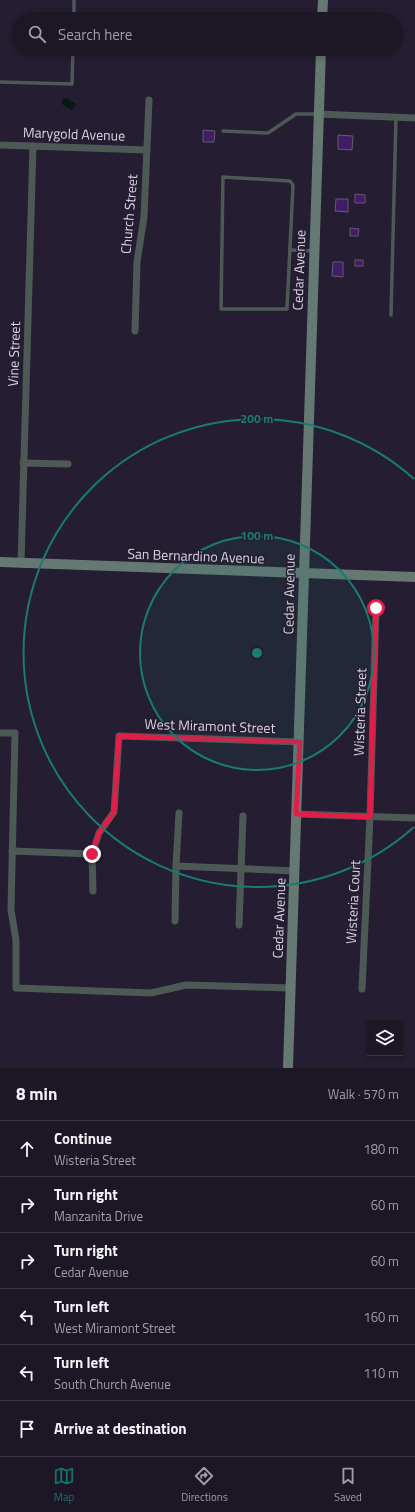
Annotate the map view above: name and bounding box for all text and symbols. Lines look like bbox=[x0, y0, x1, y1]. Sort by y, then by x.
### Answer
search box bbox=[12, 12, 403, 56]
icon: search bbox=[26, 23, 48, 45]
text: Search here bbox=[58, 23, 132, 46]
street label: Marygold Avenue bbox=[23, 121, 126, 146]
street label: Church Street bbox=[115, 173, 142, 255]
street label: Cedar Avenue bbox=[287, 229, 310, 311]
street label: Vine Street bbox=[2, 321, 25, 387]
text: 200 m bbox=[241, 409, 273, 428]
text: 100 m bbox=[241, 526, 273, 545]
street label: San Bernardino Avenue bbox=[127, 543, 265, 568]
street label: Cedar Avenue bbox=[277, 553, 300, 635]
route start bbox=[367, 599, 385, 617]
centre of rings bbox=[250, 646, 264, 660]
street label: Wisteria Street bbox=[347, 668, 372, 756]
street label: West Miramont Street bbox=[144, 713, 276, 738]
route end bbox=[83, 845, 101, 863]
street label: Wisteria Court bbox=[340, 859, 365, 944]
street label: Cedar Avenue bbox=[267, 877, 290, 959]
map controls bbox=[367, 1020, 403, 1056]
button: layers bbox=[367, 1020, 403, 1056]
text: 8 min bbox=[16, 1081, 57, 1107]
text: Walk · 570 m bbox=[328, 1084, 399, 1104]
text: Continue bbox=[54, 1127, 112, 1150]
icon: ahead bbox=[16, 1138, 38, 1160]
text: 180 m bbox=[363, 1139, 399, 1159]
text: Wisteria Street bbox=[54, 1150, 136, 1170]
text: Turn right bbox=[54, 1183, 118, 1206]
icon: right bbox=[16, 1194, 38, 1216]
text: 60 m bbox=[371, 1195, 399, 1215]
text: Manzanita Drive bbox=[54, 1206, 143, 1226]
text: Turn right bbox=[54, 1239, 118, 1262]
icon: right bbox=[16, 1250, 38, 1272]
text: 60 m bbox=[371, 1251, 399, 1271]
text: Cedar Avenue bbox=[54, 1262, 129, 1282]
text: Turn left bbox=[54, 1295, 109, 1318]
icon: left bbox=[16, 1306, 38, 1328]
text: 160 m bbox=[363, 1307, 399, 1327]
text: West Miramont Street bbox=[54, 1318, 176, 1338]
text: Turn left bbox=[54, 1351, 109, 1374]
icon: left bbox=[16, 1362, 38, 1384]
text: 110 m bbox=[363, 1363, 399, 1383]
text: South Church Avenue bbox=[54, 1374, 171, 1394]
text: Arrive at destination bbox=[54, 1417, 187, 1440]
icon: arrive bbox=[16, 1418, 38, 1440]
tab: Map bbox=[53, 1465, 75, 1505]
tab: Directions bbox=[181, 1465, 228, 1505]
tab: Saved bbox=[334, 1465, 362, 1505]

